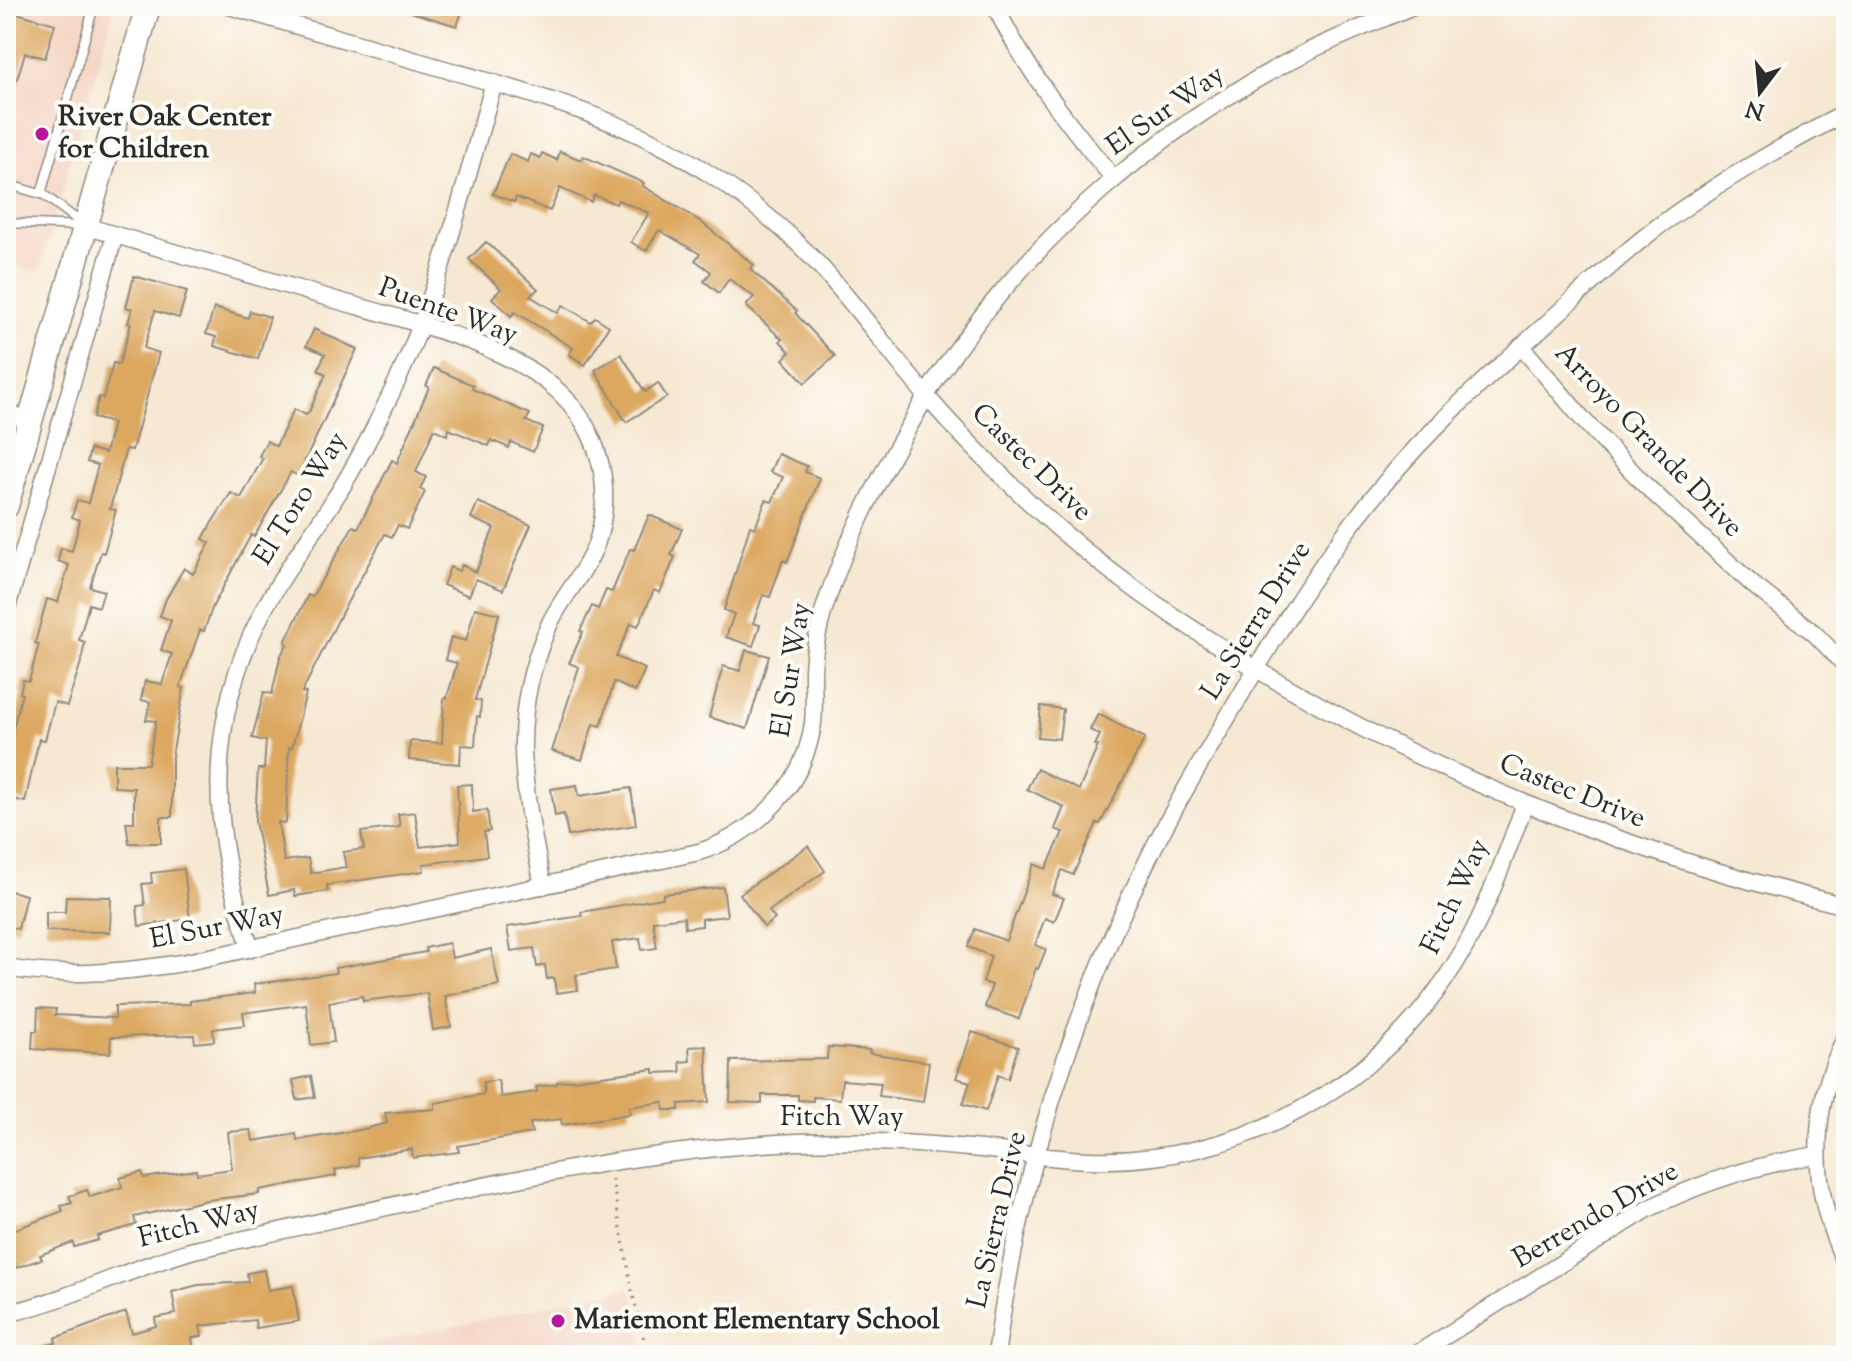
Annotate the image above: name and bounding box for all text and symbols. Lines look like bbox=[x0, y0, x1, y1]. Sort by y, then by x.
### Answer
north arrow bbox=[1720, 52, 1800, 132]
street label: El Sur Way bbox=[1099, 56, 1233, 166]
text: N bbox=[1742, 90, 1768, 126]
place label: River Oak Center for Children bbox=[58, 98, 272, 170]
marker: River Oak Center for Children bbox=[33, 125, 51, 143]
street label: Puente Way bbox=[373, 268, 523, 356]
street label: Arroyo Grande Drive bbox=[1544, 335, 1752, 547]
street label: Castec Drive bbox=[961, 395, 1101, 531]
street label: El Toro Way bbox=[244, 424, 358, 574]
street label: La Sierra Drive bbox=[1192, 534, 1322, 708]
street label: El Sur Way bbox=[762, 600, 822, 740]
street label: Castec Drive bbox=[1493, 744, 1651, 840]
street label: Fitch Way bbox=[1412, 833, 1500, 961]
street label: El Sur Way bbox=[146, 895, 288, 961]
street label: Fitch Way bbox=[780, 1098, 904, 1138]
street label: La Sierra Drive bbox=[958, 1128, 1038, 1312]
street label: Berrendo Drive bbox=[1506, 1152, 1686, 1280]
street label: Fitch Way bbox=[134, 1191, 264, 1259]
place label: Mariemont Elementary School bbox=[574, 1301, 940, 1341]
marker: Mariemont Elementary School bbox=[549, 1312, 567, 1330]

